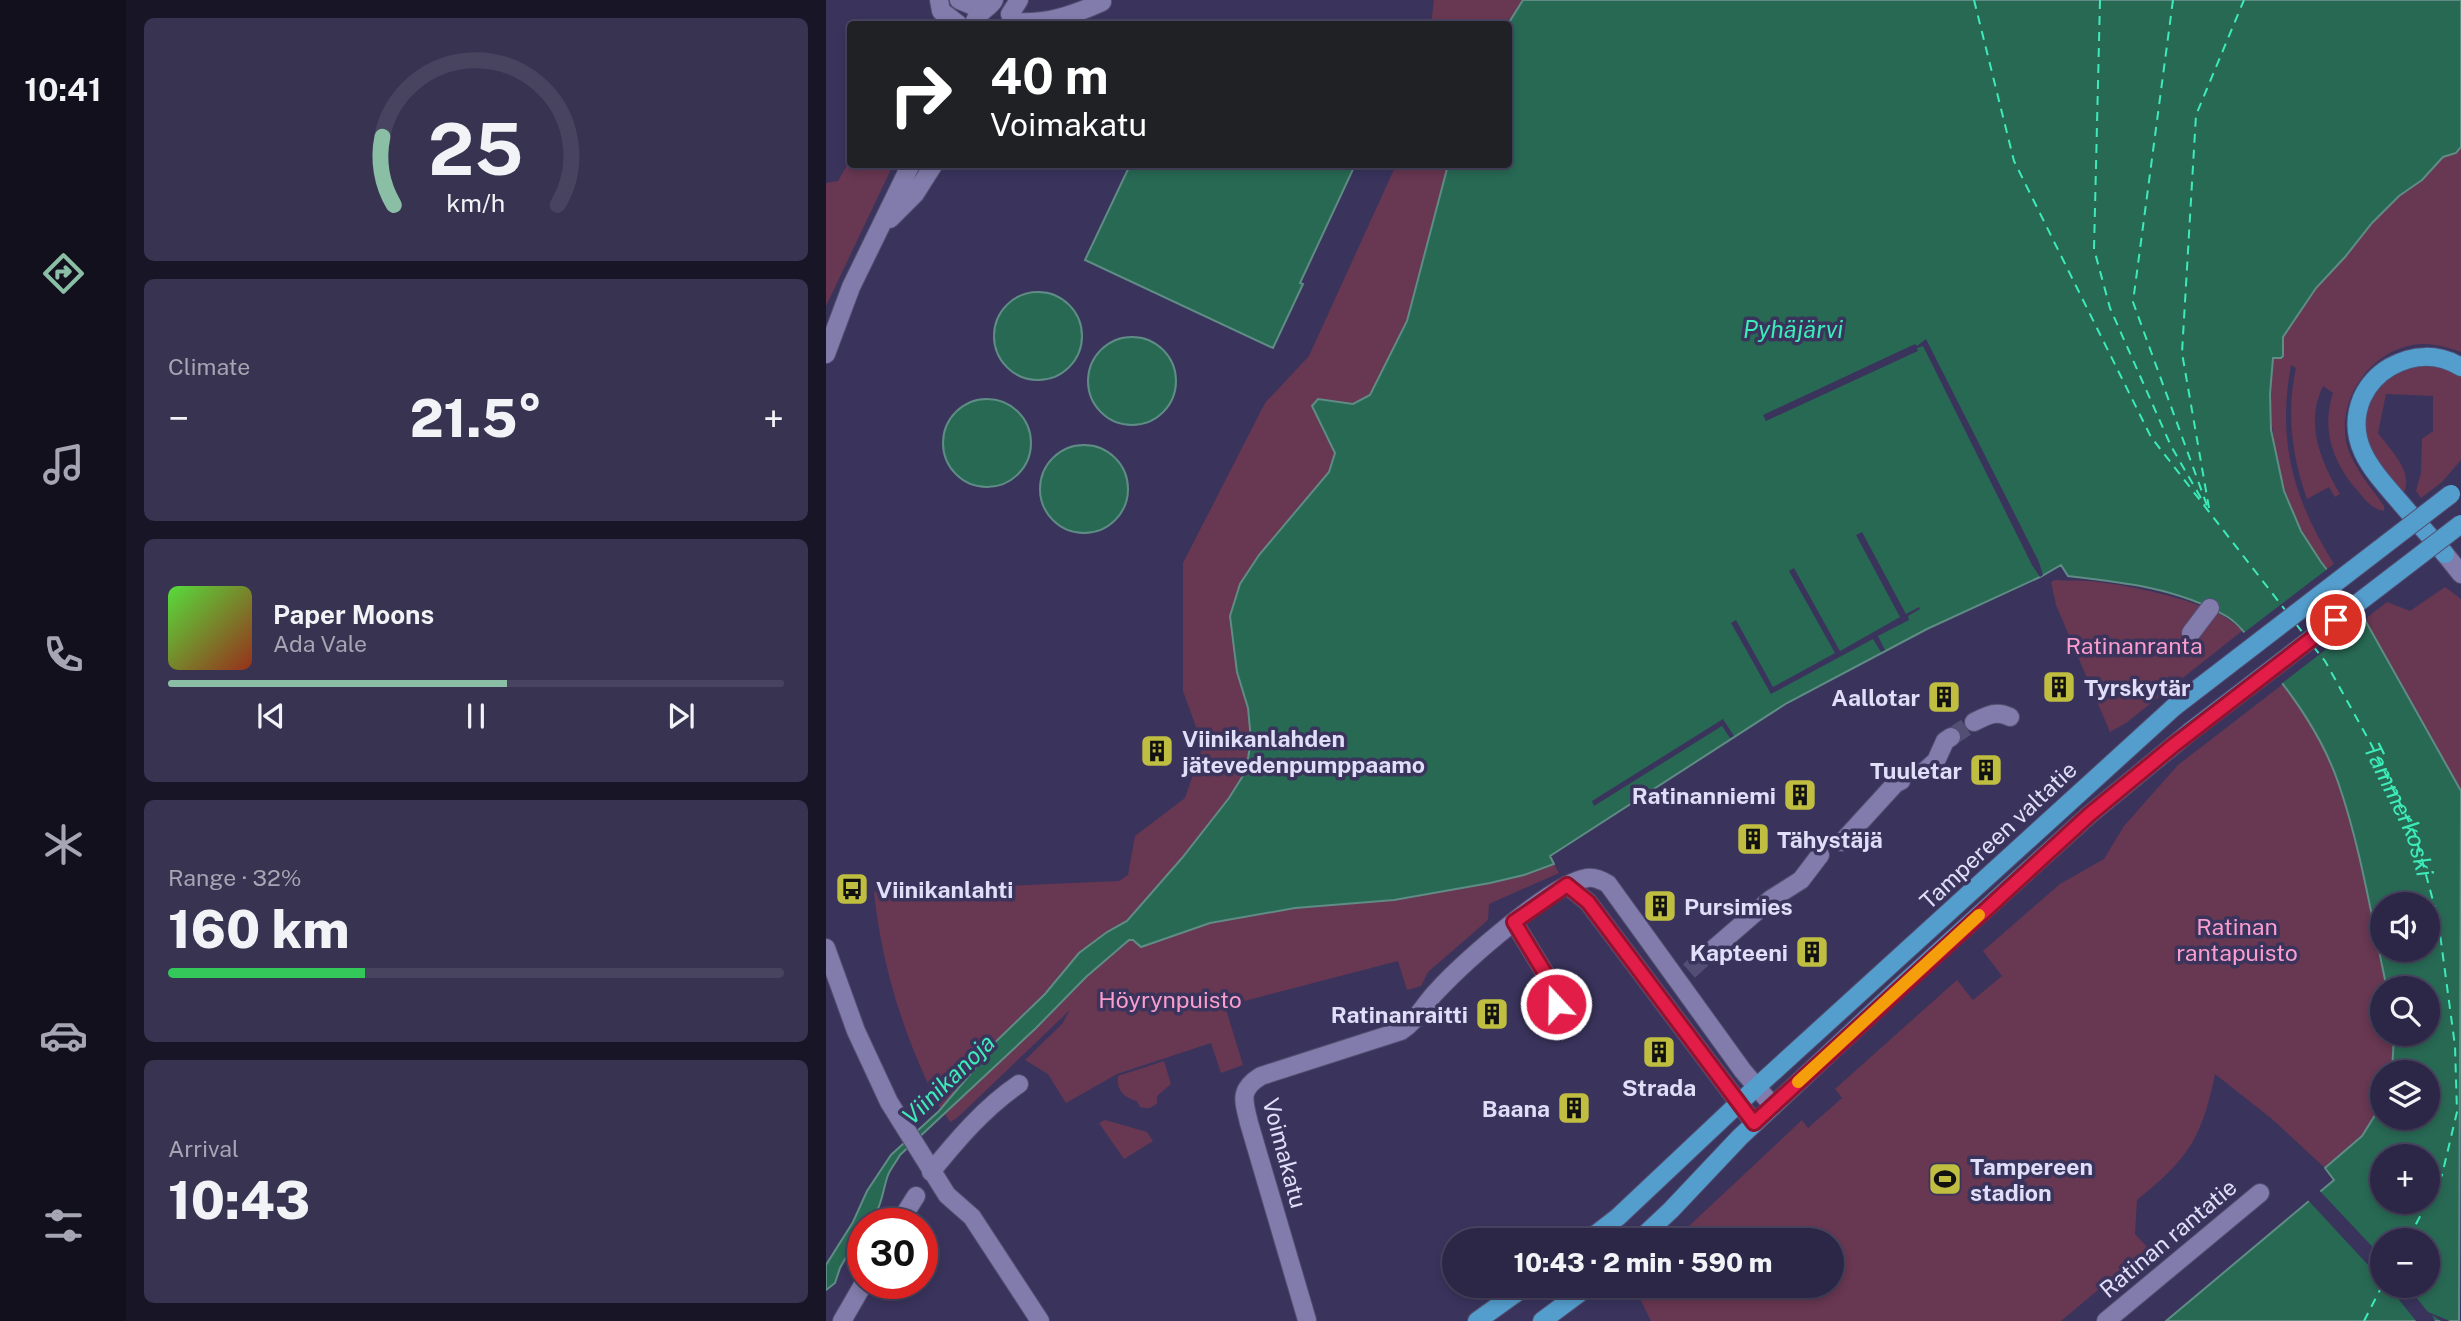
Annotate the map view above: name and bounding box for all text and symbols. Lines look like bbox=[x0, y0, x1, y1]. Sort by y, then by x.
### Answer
text: 40 m bbox=[990, 47, 1109, 105]
icon: right bbox=[875, 49, 966, 140]
text: 10:41 bbox=[24, 71, 102, 108]
text: Voimakatu bbox=[990, 106, 1147, 143]
text: 25 bbox=[428, 107, 524, 192]
text: km/h bbox=[447, 188, 505, 218]
icon: directions bbox=[39, 249, 88, 298]
water label: Pyhäjärvi bbox=[1743, 315, 1843, 343]
text: Climate bbox=[168, 353, 250, 380]
text: 21.5° bbox=[410, 388, 542, 449]
text: − bbox=[168, 396, 189, 441]
text: + bbox=[763, 396, 784, 441]
icon: music bbox=[39, 440, 88, 489]
pin bbox=[2306, 590, 2366, 650]
text: Paper Moons bbox=[273, 599, 434, 630]
icon: arrive bbox=[2317, 601, 2355, 639]
icon: phone bbox=[39, 630, 88, 679]
text: Ada Vale bbox=[273, 630, 367, 657]
park label: Ratinanranta bbox=[2065, 632, 2203, 659]
building icon: Tyrskytär bbox=[2040, 668, 2078, 706]
place label: Tyrskytär bbox=[2084, 674, 2191, 701]
building icon: Aallotar bbox=[1925, 678, 1963, 716]
place label: Aallotar bbox=[1831, 684, 1920, 711]
icon: previous bbox=[252, 697, 290, 735]
icon: pause bbox=[457, 697, 495, 735]
icon: next bbox=[662, 697, 700, 735]
place label: Viinikanlahden jätevedenpumppaamo bbox=[1181, 725, 1425, 778]
building icon: Viinikanlahden jätevedenpumppaamo bbox=[1138, 732, 1176, 770]
water label: Tammerkoski bbox=[2359, 738, 2440, 879]
building icon: Tuuletar bbox=[1967, 751, 2005, 789]
street label: Tampereen valtatie bbox=[1914, 756, 2082, 914]
place label: Tuuletar bbox=[1870, 757, 1962, 784]
building icon: Ratinanniemi bbox=[1781, 776, 1819, 814]
place label: Ratinanniemi bbox=[1632, 782, 1776, 809]
icon: climate bbox=[39, 820, 88, 869]
building icon: Tähystäjä bbox=[1734, 820, 1772, 858]
place label: Tähystäjä bbox=[1777, 826, 1883, 853]
text: Range · 32% bbox=[168, 864, 301, 891]
bus stop icon: Viinikanlahti bbox=[833, 870, 871, 908]
place label: Viinikanlahti bbox=[876, 876, 1013, 903]
building icon: Pursimies bbox=[1641, 887, 1679, 925]
map controls bbox=[2370, 892, 2440, 1298]
button: sound bbox=[2370, 892, 2440, 962]
place label: Pursimies bbox=[1684, 893, 1793, 920]
text: 160 km bbox=[168, 899, 349, 960]
park label: Ratinan rantapuisto bbox=[2176, 913, 2298, 966]
building icon: Kapteeni bbox=[1793, 933, 1831, 971]
place label: Kapteeni bbox=[1690, 939, 1788, 966]
position arrow bbox=[1519, 967, 1593, 1041]
button: search bbox=[2370, 976, 2440, 1046]
park label: Höyrynpuisto bbox=[1098, 986, 1242, 1013]
building icon: Ratinanraitti bbox=[1473, 995, 1511, 1033]
place label: Ratinanraitti bbox=[1331, 1001, 1468, 1028]
icon: car bbox=[39, 1011, 88, 1060]
water label: Viinikanoja bbox=[896, 1028, 1000, 1130]
building icon: Strada bbox=[1640, 1033, 1678, 1071]
button: layers bbox=[2370, 1060, 2440, 1130]
place label: Strada bbox=[1622, 1074, 1696, 1101]
building icon: Baana bbox=[1555, 1089, 1593, 1127]
street label: Voimakatu bbox=[1257, 1095, 1313, 1211]
place label: Baana bbox=[1482, 1095, 1550, 1122]
text: Arrival bbox=[168, 1135, 239, 1162]
button: + bbox=[2370, 1144, 2440, 1214]
place label: Tampereen stadion bbox=[1970, 1153, 2093, 1206]
sports icon: Tampereen stadion bbox=[1926, 1160, 1964, 1198]
text: 10:43 bbox=[168, 1170, 310, 1231]
street label: Ratinan rantatie bbox=[2094, 1173, 2242, 1303]
icon: filters bbox=[39, 1201, 88, 1250]
speed limit sign: 30 bbox=[847, 1208, 938, 1299]
button: − bbox=[2370, 1228, 2440, 1298]
text: 10:43 · 2 min · 590 m bbox=[1514, 1247, 1772, 1278]

